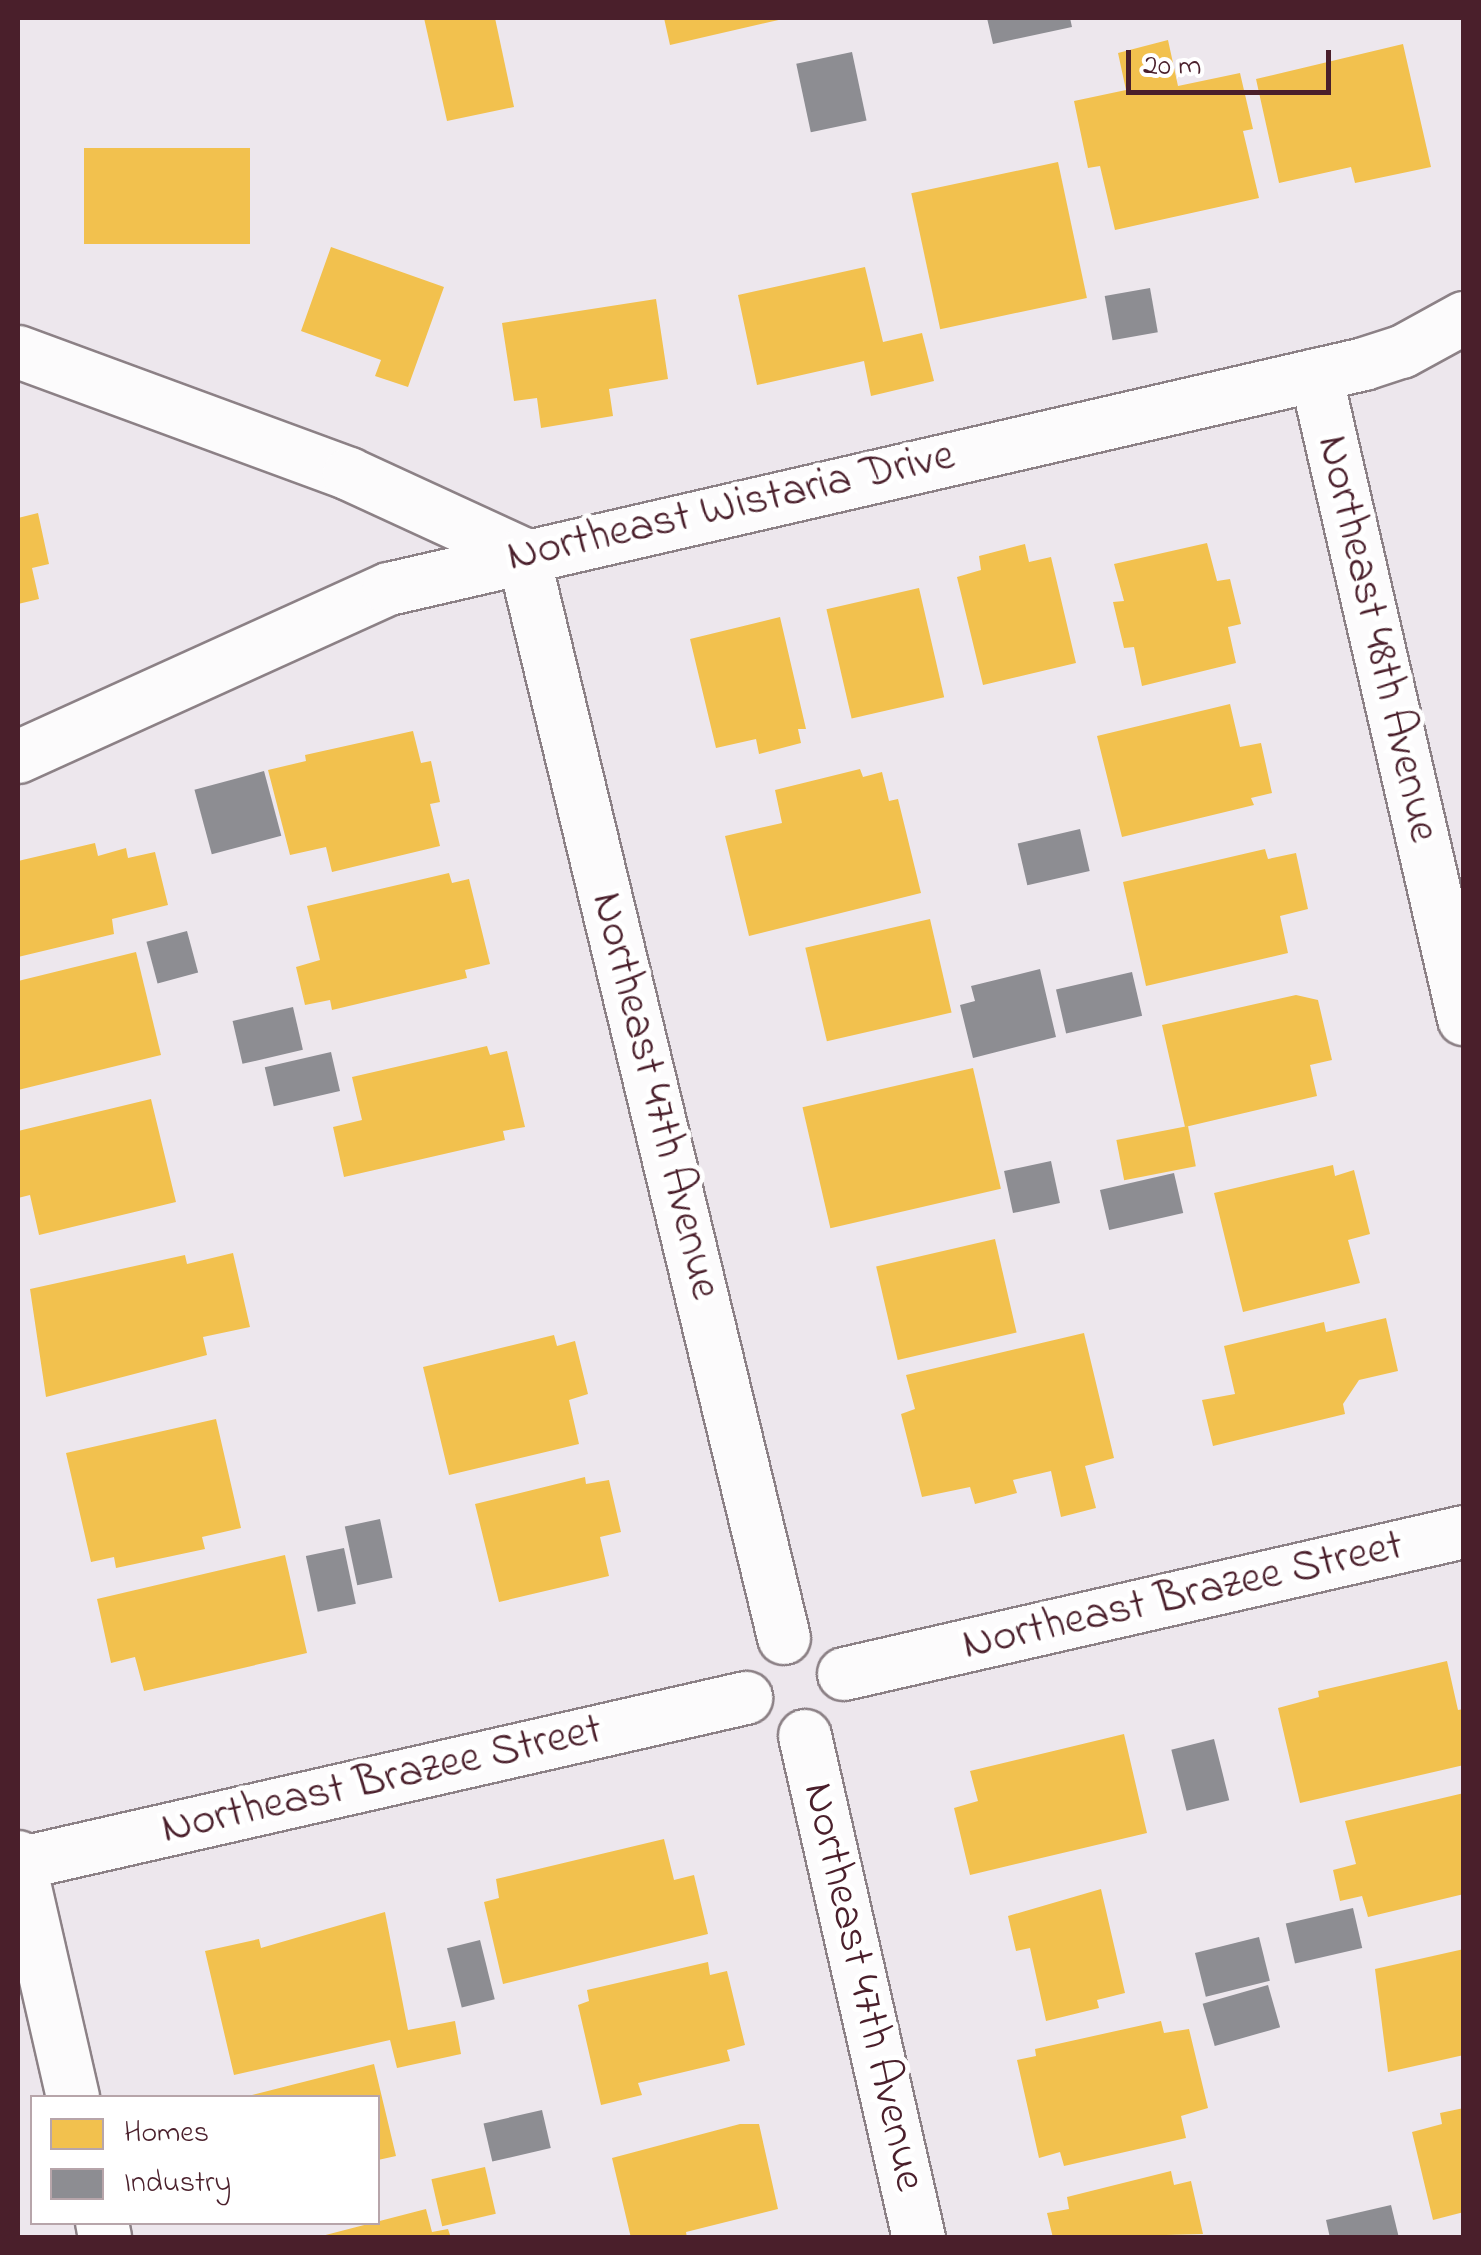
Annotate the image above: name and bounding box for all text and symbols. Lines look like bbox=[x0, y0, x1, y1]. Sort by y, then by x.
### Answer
scale bar bbox=[1131, 30, 1336, 92]
text: 20 m bbox=[1143, 45, 1202, 89]
street label: Northeast Wistaria Drive bbox=[502, 430, 960, 586]
street label: Northeast 48th Avenue bbox=[1303, 430, 1449, 848]
street label: Northeast 47th Avenue bbox=[577, 887, 731, 1305]
street label: Northeast Brazee Street bbox=[958, 1520, 1408, 1674]
street label: Northeast Brazee Street bbox=[157, 1704, 607, 1858]
street label: Northeast 47th Avenue bbox=[789, 1778, 935, 2196]
legend bbox=[30, 2095, 380, 2225]
text: Homes bbox=[124, 2112, 209, 2156]
text: Industry bbox=[124, 2162, 231, 2206]

